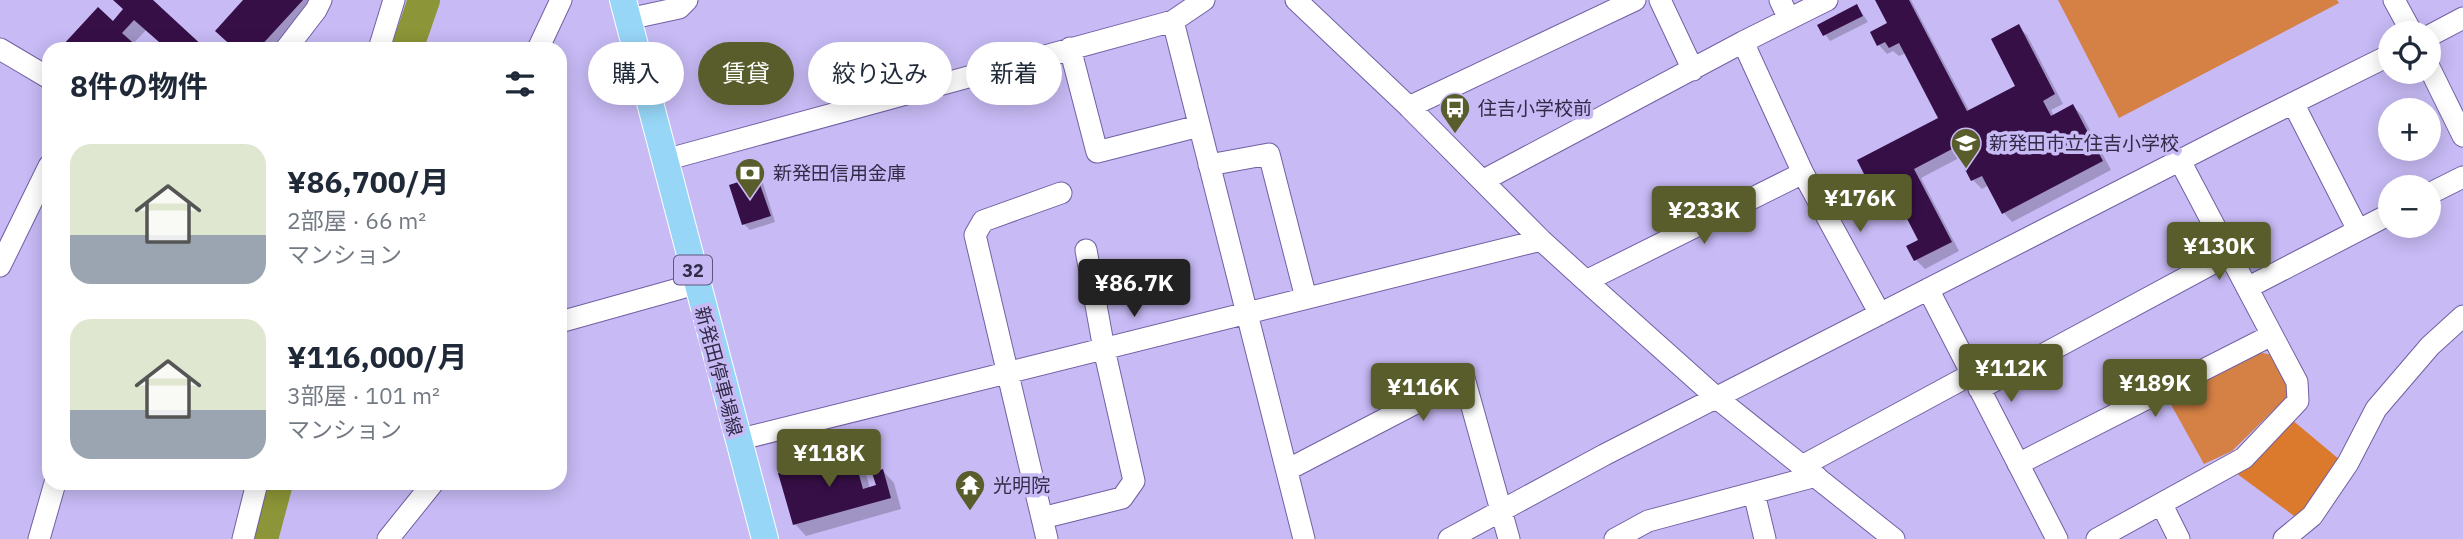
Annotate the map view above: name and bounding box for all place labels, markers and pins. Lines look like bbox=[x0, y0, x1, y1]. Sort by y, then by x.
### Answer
bus stop icon: 住吉小学校前 bbox=[1438, 91, 1472, 135]
place label: 住吉小学校前 bbox=[1478, 96, 1592, 120]
school or university icon: 新発田市立住吉小学校 bbox=[1949, 126, 1983, 170]
place label: 新発田市立住吉小学校 bbox=[1989, 131, 2179, 155]
bank icon: 新発田信用金庫 bbox=[733, 156, 767, 200]
place label: 新発田信用金庫 bbox=[773, 161, 906, 185]
pin: ¥176K bbox=[1811, 174, 1909, 234]
pin: ¥233K bbox=[1655, 187, 1753, 246]
pin: ¥130K bbox=[2170, 222, 2268, 282]
pin: ¥86.7K bbox=[1077, 260, 1191, 319]
pin: ¥112K bbox=[1962, 344, 2060, 404]
pin: ¥189K bbox=[2106, 360, 2204, 419]
pin: ¥116K bbox=[1374, 364, 1472, 423]
pin: ¥118K bbox=[780, 430, 878, 489]
temple icon: 光明院 bbox=[953, 468, 987, 512]
place label: 光明院 bbox=[993, 473, 1050, 497]

